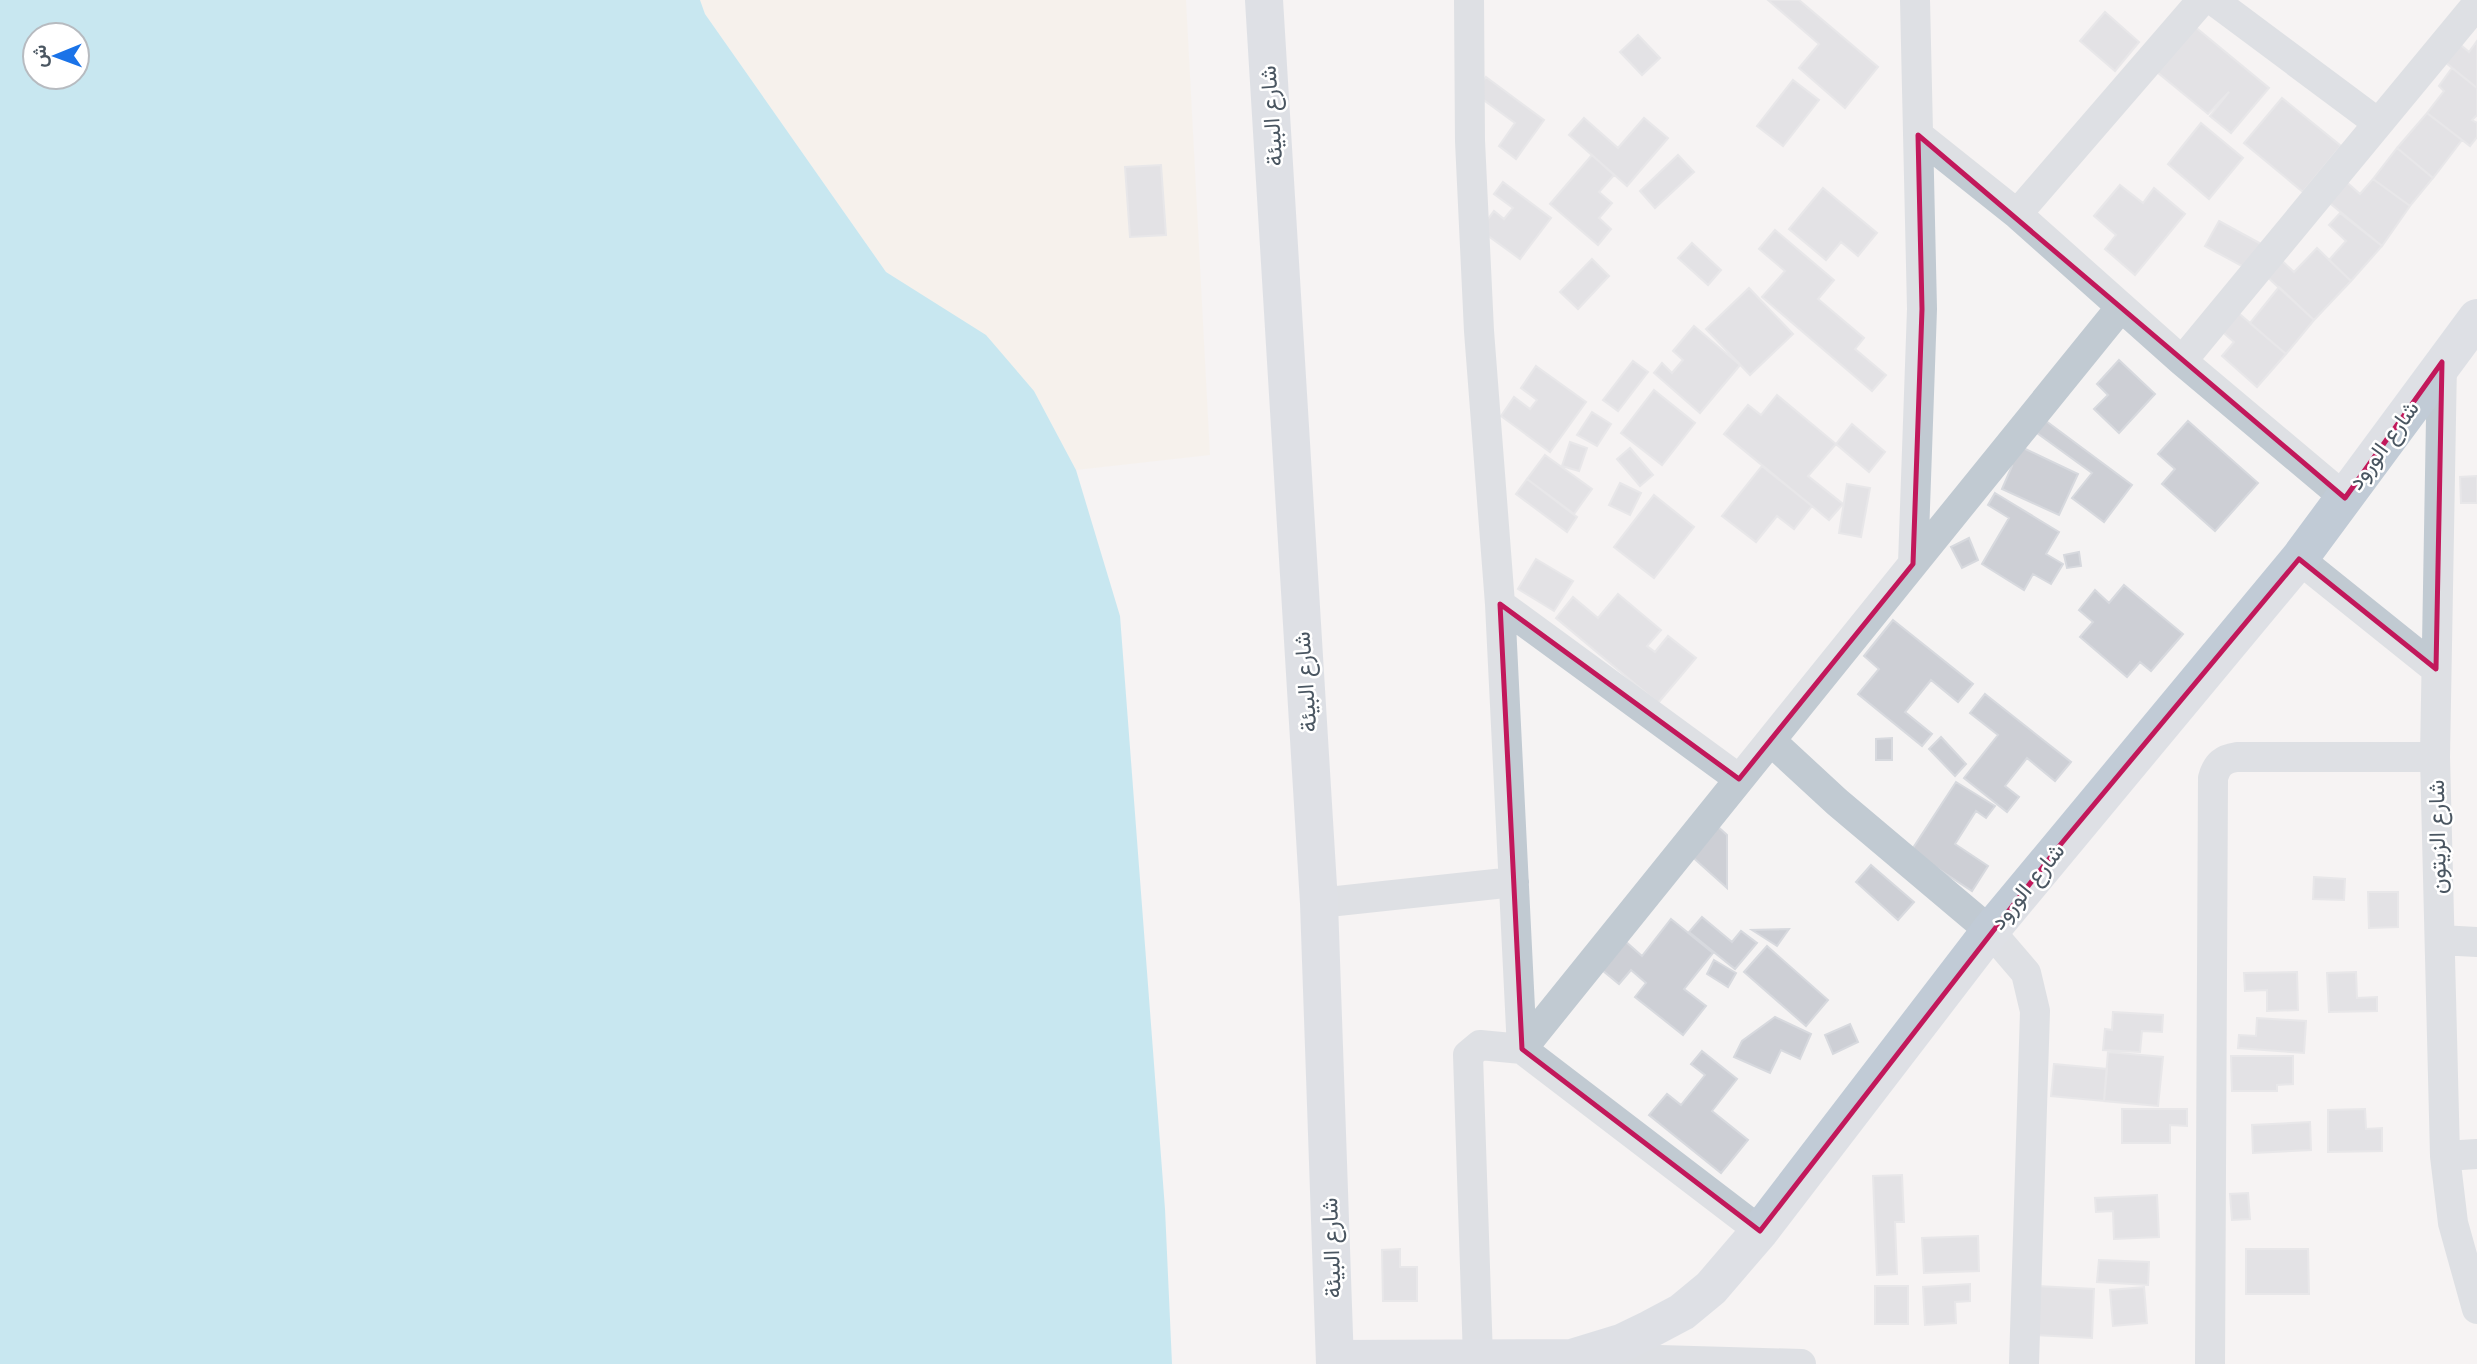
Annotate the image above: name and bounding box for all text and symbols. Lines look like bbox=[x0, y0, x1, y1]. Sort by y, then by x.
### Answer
north arrow bbox=[21, 21, 91, 91]
text: ش bbox=[26, 44, 53, 68]
street label: شارع البيئة bbox=[1252, 65, 1290, 167]
street label: شارع الورود bbox=[2340, 394, 2426, 496]
street label: شارع البيئة bbox=[1286, 631, 1324, 733]
street label: شارع الزيتون bbox=[2420, 780, 2454, 894]
street label: شارع الورود bbox=[1982, 836, 2072, 936]
street label: شارع البيئة bbox=[1313, 1197, 1349, 1299]

